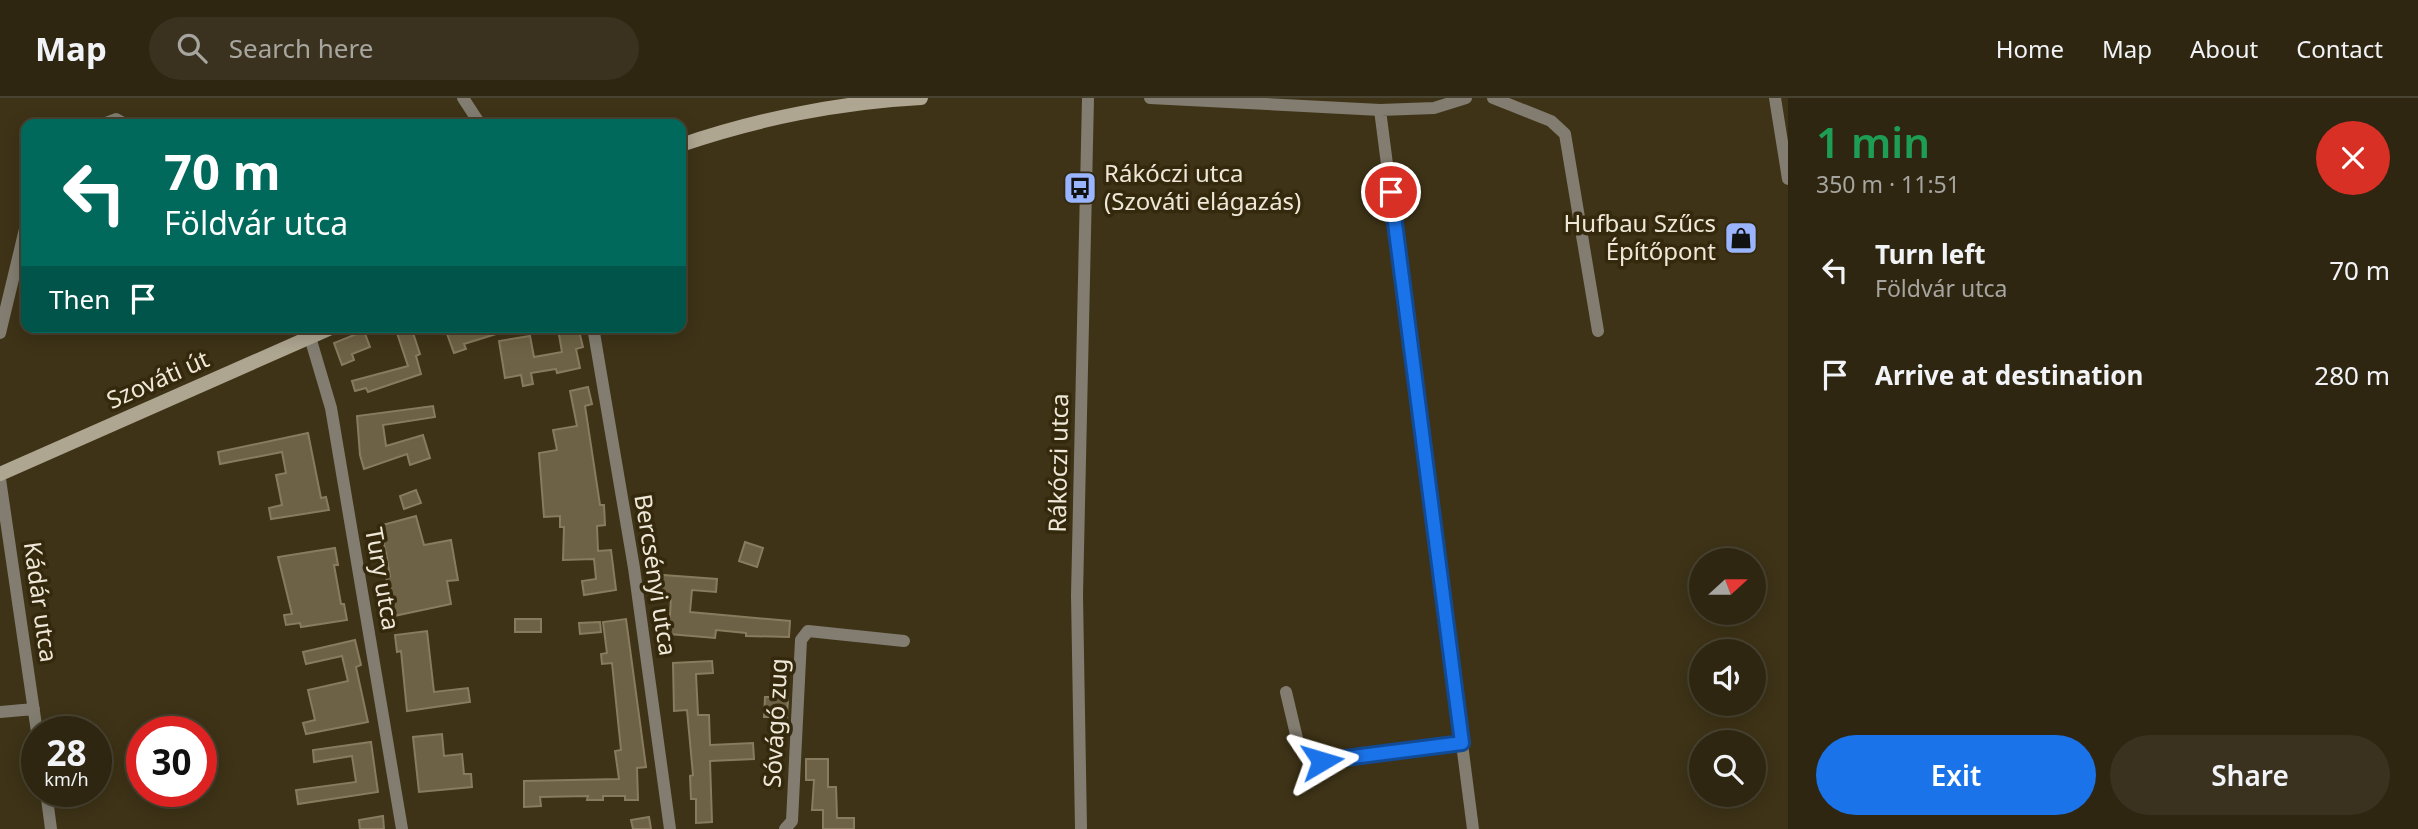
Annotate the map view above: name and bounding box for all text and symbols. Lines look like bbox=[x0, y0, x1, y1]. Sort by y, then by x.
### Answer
search box bbox=[149, 17, 639, 80]
text: Map bbox=[35, 26, 107, 71]
icon: search bbox=[173, 29, 211, 67]
text: Search here bbox=[229, 30, 373, 66]
text: Home bbox=[1996, 32, 2064, 65]
text: Map bbox=[2102, 32, 2152, 65]
text: About bbox=[2190, 32, 2258, 65]
text: Contact bbox=[2296, 32, 2383, 65]
text: 1 min bbox=[1816, 113, 1930, 170]
button: close bbox=[2316, 121, 2390, 195]
text: 70 m bbox=[164, 138, 281, 204]
icon: left bbox=[49, 147, 140, 238]
place label: Rákóczi utca (Szováti elágazás) bbox=[1104, 156, 1301, 217]
pin bbox=[1361, 162, 1421, 222]
text: 350 m · 11:51 bbox=[1816, 168, 1960, 200]
bus stop icon: Rákóczi utca (Szováti elágazás) bbox=[1061, 169, 1099, 207]
icon: arrive bbox=[1372, 173, 1410, 211]
text: Földvár utca bbox=[164, 201, 348, 244]
place label: Hufbau Szűcs Építőpont bbox=[1564, 206, 1716, 267]
shop icon: Hufbau Szűcs Építőpont bbox=[1722, 219, 1760, 257]
text: Turn left bbox=[1875, 236, 1986, 272]
icon: left bbox=[1816, 251, 1854, 289]
text: 70 m bbox=[2329, 252, 2390, 288]
text: Földvár utca bbox=[1875, 272, 2007, 304]
icon: arrive bbox=[124, 280, 162, 318]
text: Then bbox=[49, 281, 110, 317]
street label: Szováti út bbox=[101, 341, 214, 416]
icon: arrive bbox=[1816, 356, 1854, 394]
text: Arrive at destination bbox=[1875, 357, 2144, 393]
text: 280 m bbox=[2314, 357, 2390, 393]
street label: Rákóczi utca bbox=[1040, 393, 1075, 533]
street label: Bercsényi utca bbox=[627, 492, 686, 658]
street label: Tury utca bbox=[358, 525, 409, 633]
street label: Kádár utca bbox=[17, 539, 66, 664]
north arrow bbox=[1689, 548, 1766, 625]
map controls bbox=[1689, 548, 1766, 807]
button: sound bbox=[1689, 639, 1766, 716]
street label: Sóvágó zug bbox=[755, 658, 794, 788]
speed limit sign: 30 bbox=[126, 716, 217, 807]
position arrow bbox=[1285, 724, 1359, 798]
text: 28 bbox=[46, 729, 87, 776]
button: search bbox=[1689, 730, 1766, 807]
button: Exit bbox=[1816, 735, 2096, 815]
button: Share bbox=[2110, 735, 2390, 815]
text: km/h bbox=[44, 767, 89, 791]

